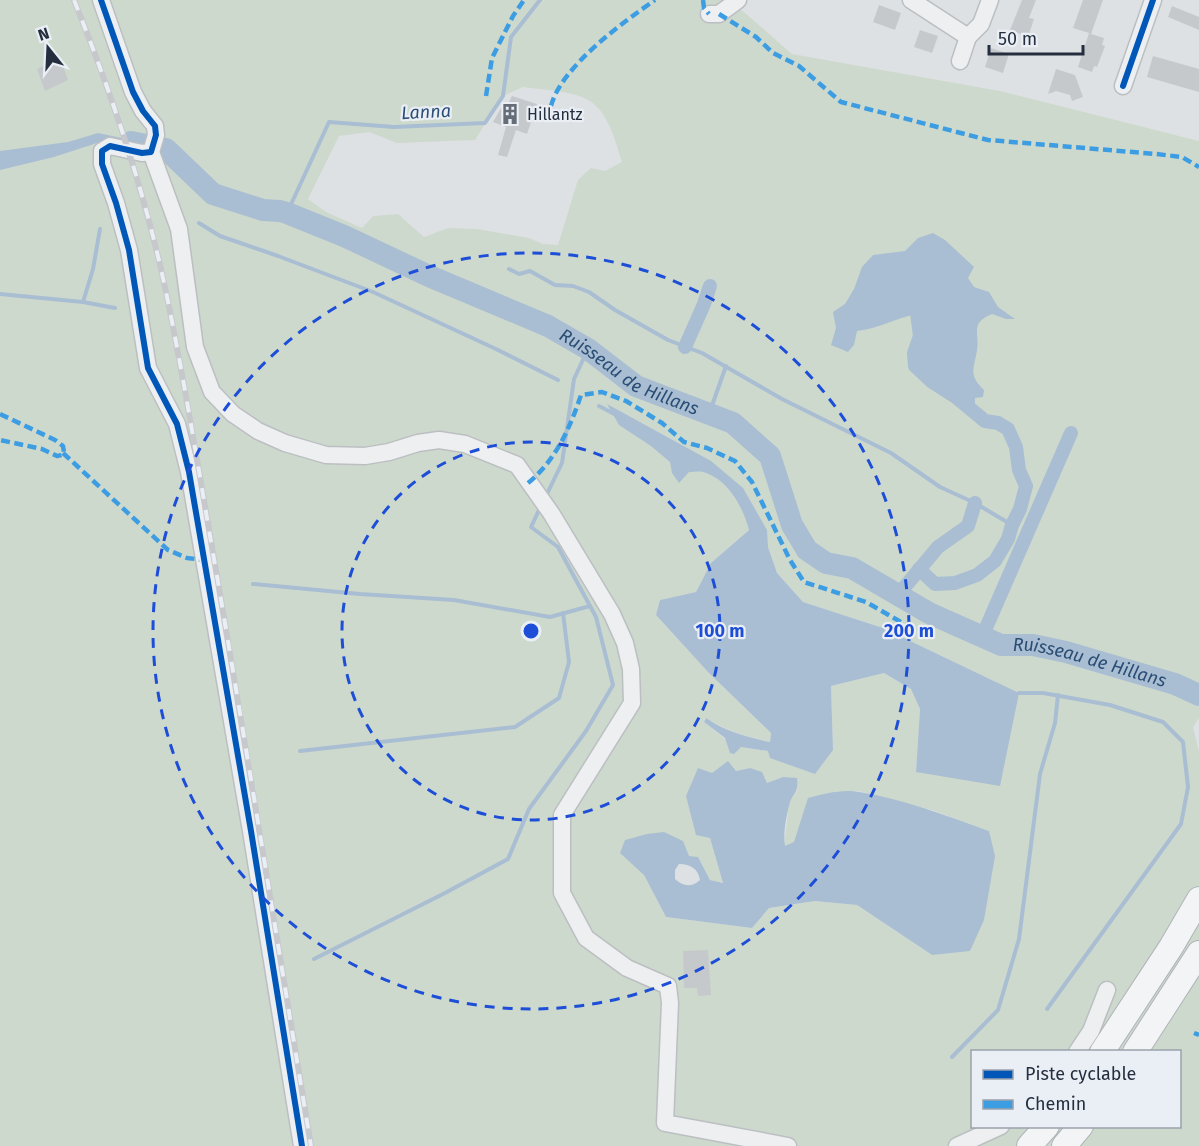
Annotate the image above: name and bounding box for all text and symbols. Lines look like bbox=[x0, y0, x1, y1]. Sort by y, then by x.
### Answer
north arrow bbox=[18, 18, 78, 78]
scale bar bbox=[989, 18, 1084, 56]
text: N bbox=[36, 24, 51, 45]
text: 50 m bbox=[998, 28, 1037, 50]
water label: Lanna bbox=[401, 100, 451, 124]
building icon: Hillantz bbox=[498, 102, 522, 126]
place label: Hillantz bbox=[527, 105, 583, 124]
water label: Ruisseau de Hillans bbox=[555, 324, 702, 420]
text: 100 m bbox=[696, 620, 744, 642]
text: 200 m bbox=[884, 620, 934, 642]
centre of rings bbox=[521, 621, 541, 641]
water label: Ruisseau de Hillans bbox=[1013, 634, 1169, 692]
legend bbox=[971, 1050, 1181, 1128]
text: Piste cyclable bbox=[1025, 1063, 1136, 1085]
text: Chemin bbox=[1025, 1093, 1086, 1115]

